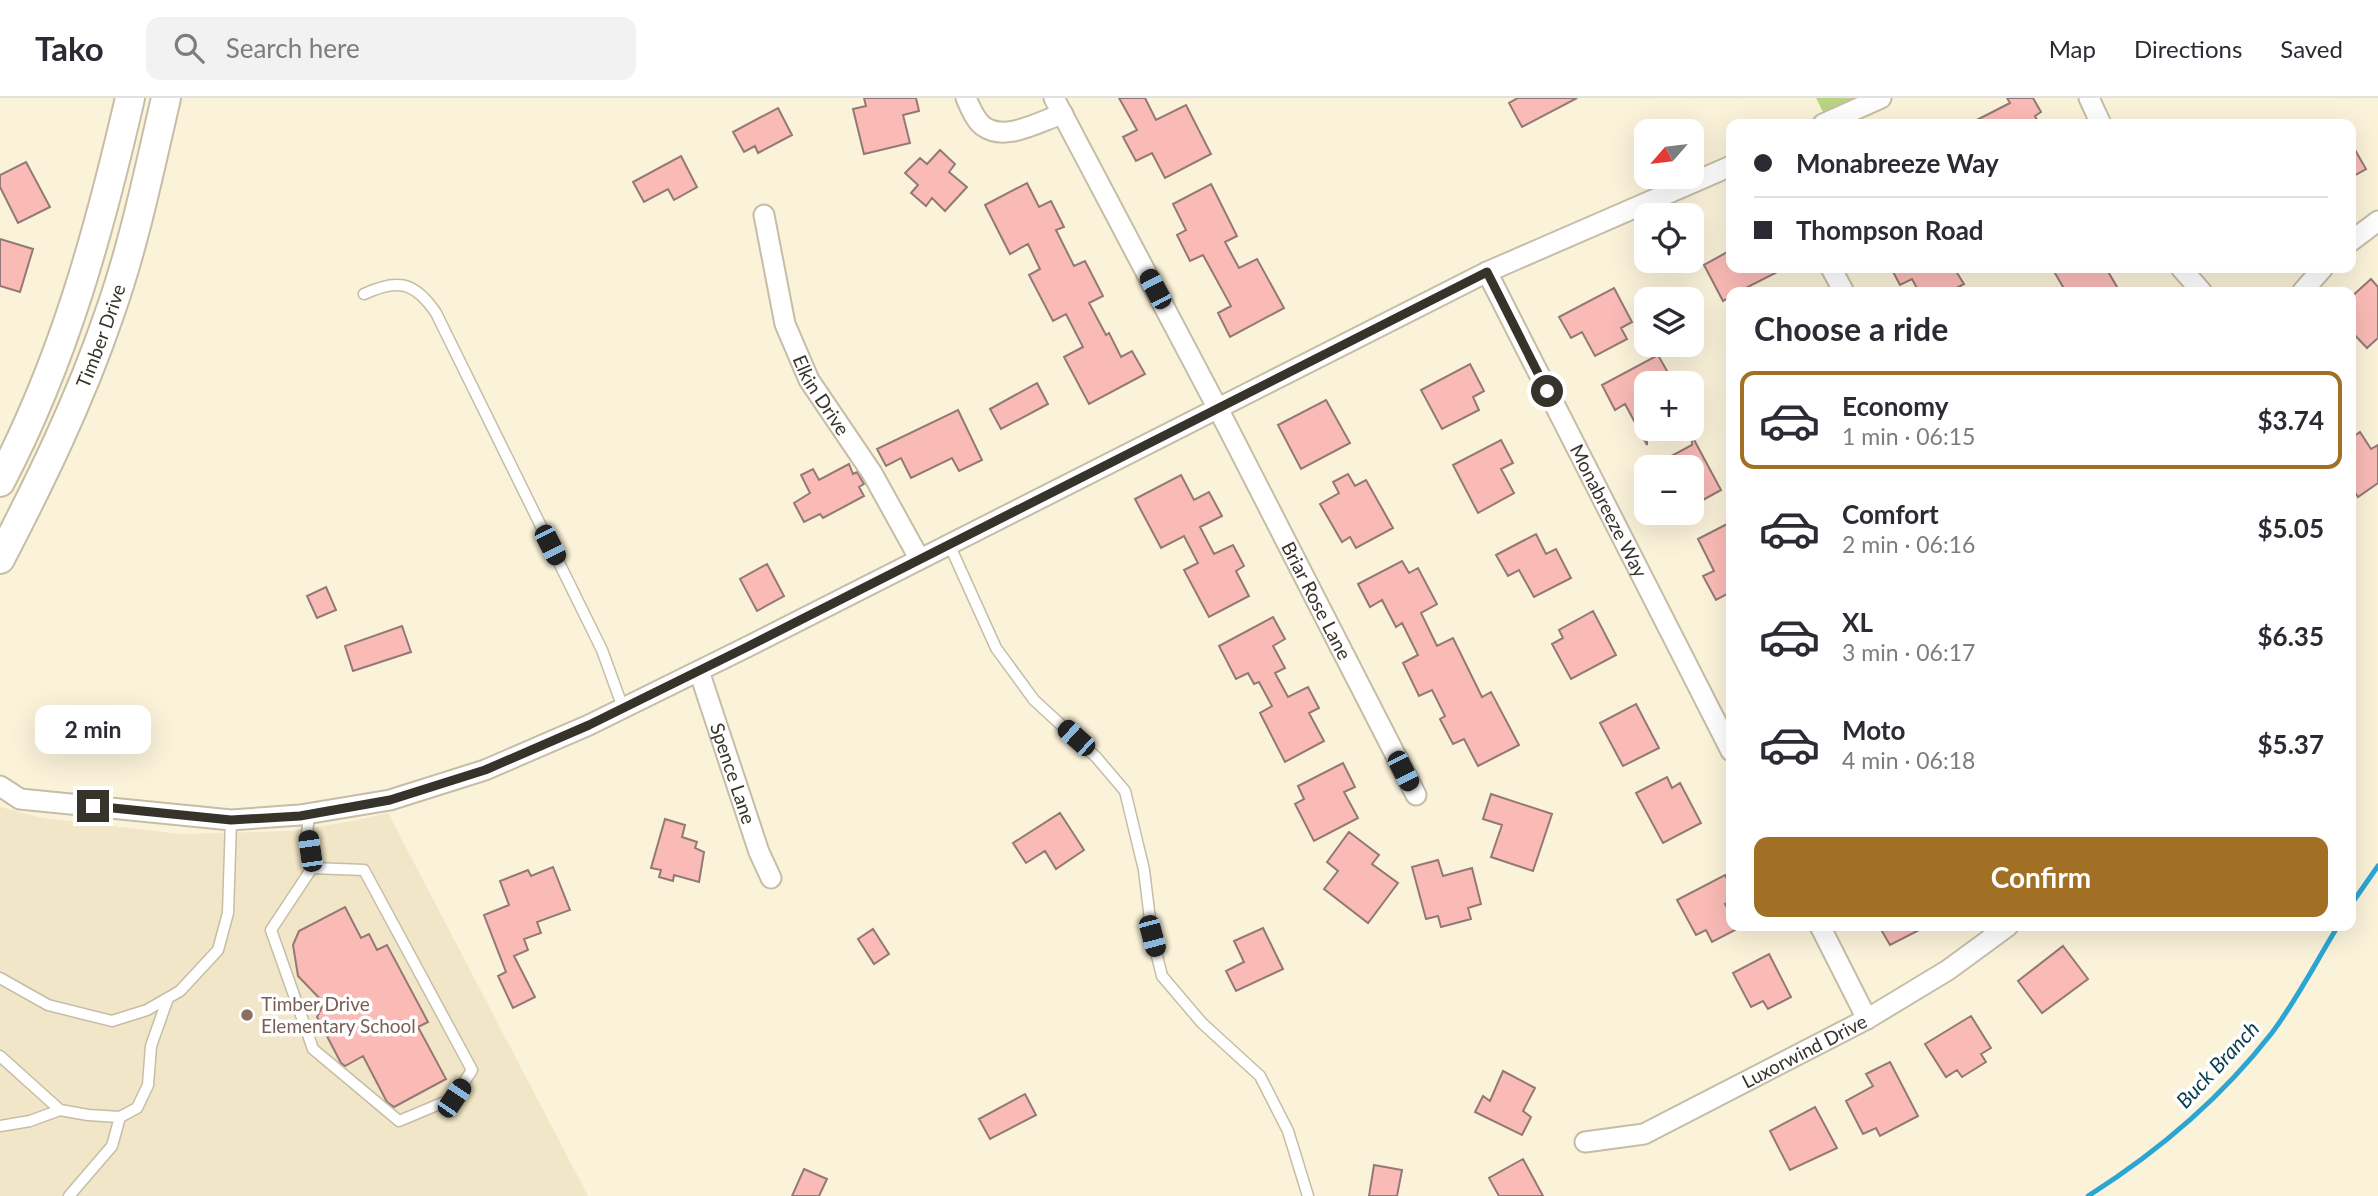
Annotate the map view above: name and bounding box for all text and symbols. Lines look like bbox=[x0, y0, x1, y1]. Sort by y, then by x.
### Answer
search box bbox=[146, 17, 636, 80]
text: Tako bbox=[35, 28, 104, 68]
icon: search bbox=[170, 29, 208, 67]
text: Search here bbox=[226, 32, 360, 64]
text: Map bbox=[2049, 34, 2096, 63]
text: Directions bbox=[2134, 34, 2242, 63]
text: Saved bbox=[2280, 34, 2343, 63]
north arrow bbox=[1634, 119, 1704, 189]
map controls bbox=[1634, 119, 1704, 525]
text: Monabreeze Way bbox=[1796, 147, 1999, 179]
button: locate bbox=[1634, 203, 1704, 273]
text: Thompson Road bbox=[1796, 214, 1984, 246]
car bbox=[1136, 266, 1175, 312]
street label: Timber Drive bbox=[71, 281, 130, 391]
button: layers bbox=[1634, 287, 1704, 357]
text: Choose a ride bbox=[1754, 309, 1948, 348]
street label: Elkin Drive bbox=[789, 351, 855, 439]
button: + bbox=[1634, 371, 1704, 441]
route start bbox=[1531, 375, 1563, 407]
icon: car bbox=[1758, 389, 1821, 452]
text: Economy bbox=[1842, 390, 1948, 422]
text: $3.74 bbox=[2258, 404, 2324, 436]
text: 1 min · 06:15 bbox=[1842, 422, 1975, 450]
street label: Monabreeze Way bbox=[1566, 440, 1653, 581]
button: − bbox=[1634, 455, 1704, 525]
icon: car bbox=[1758, 497, 1821, 560]
text: Comfort bbox=[1842, 498, 1939, 530]
text: $5.05 bbox=[2258, 512, 2324, 544]
car bbox=[532, 522, 569, 568]
text: 2 min · 06:16 bbox=[1842, 530, 1975, 558]
street label: Briar Rose Lane bbox=[1277, 537, 1357, 663]
icon: car bbox=[1758, 605, 1821, 668]
text: XL bbox=[1842, 606, 1873, 638]
text: $6.35 bbox=[2258, 620, 2324, 652]
text: 3 min · 06:17 bbox=[1842, 638, 1975, 666]
callout: 2 min bbox=[35, 704, 151, 754]
icon: car bbox=[1758, 713, 1821, 776]
text: Moto bbox=[1842, 714, 1905, 746]
text: 2 min bbox=[64, 715, 122, 743]
car bbox=[1054, 716, 1099, 760]
street label: Spence Lane bbox=[706, 720, 761, 827]
text: $5.37 bbox=[2258, 728, 2324, 760]
text: 4 min · 06:18 bbox=[1842, 746, 1975, 774]
car bbox=[1385, 748, 1422, 794]
route end bbox=[77, 790, 109, 822]
car bbox=[297, 829, 324, 873]
button: Confirm bbox=[1754, 837, 2328, 917]
car bbox=[1137, 913, 1168, 959]
place label: Timber Drive Elementary School bbox=[261, 992, 416, 1037]
marker: Timber Drive Elementary School bbox=[239, 1007, 255, 1023]
street label: Luxorwind Drive bbox=[1738, 1009, 1871, 1093]
water label: Buck Branch bbox=[2170, 1015, 2263, 1113]
car bbox=[434, 1075, 475, 1121]

